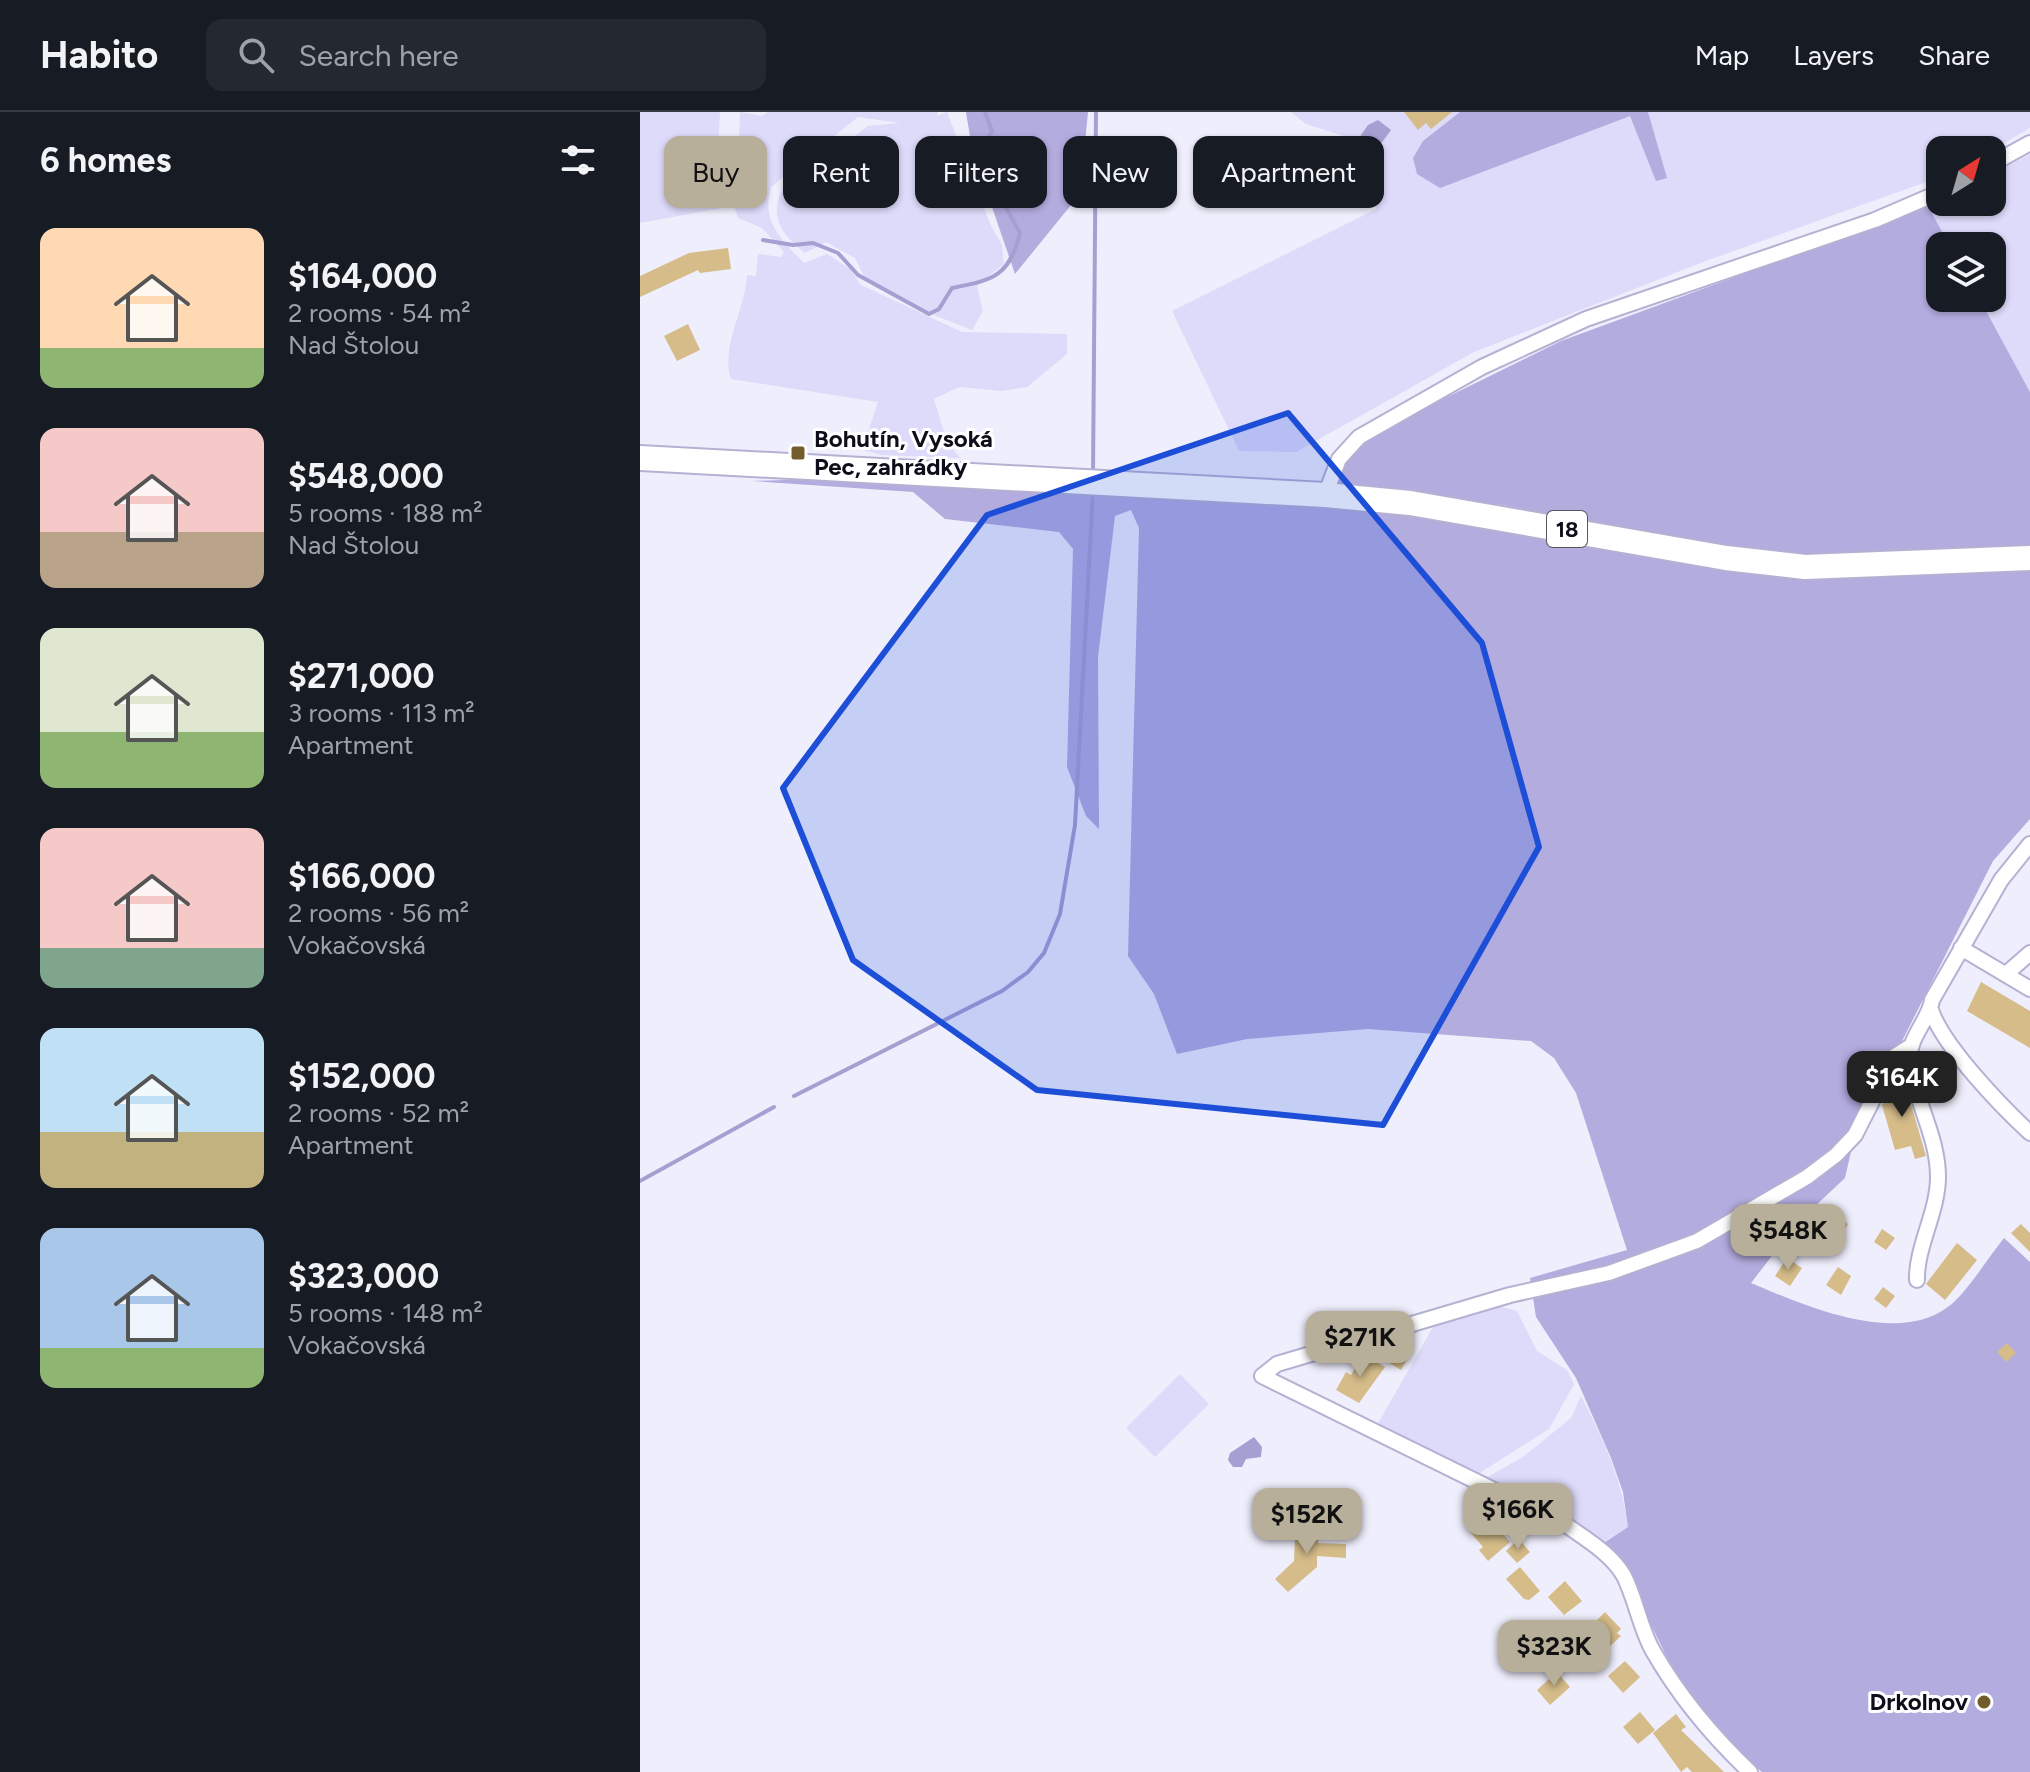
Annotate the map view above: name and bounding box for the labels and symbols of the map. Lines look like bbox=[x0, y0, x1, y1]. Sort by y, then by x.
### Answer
north arrow bbox=[1926, 136, 2006, 216]
place label: Bohutín, Vysoká Pec, zahrádky bbox=[814, 424, 993, 481]
marker: Bohutín, Vysoká Pec, zahrádky bbox=[789, 444, 807, 462]
road number: 18 bbox=[1547, 511, 1587, 547]
pin: $164K bbox=[1846, 1051, 1958, 1119]
pin: $548K bbox=[1732, 1204, 1844, 1272]
pin: $271K bbox=[1304, 1311, 1416, 1379]
pin: $166K bbox=[1462, 1483, 1574, 1551]
pin: $152K bbox=[1251, 1488, 1363, 1556]
pin: $323K bbox=[1498, 1620, 1610, 1688]
place label: Drkolnov bbox=[1870, 1687, 1969, 1716]
marker: Drkolnov bbox=[1975, 1693, 1993, 1711]

